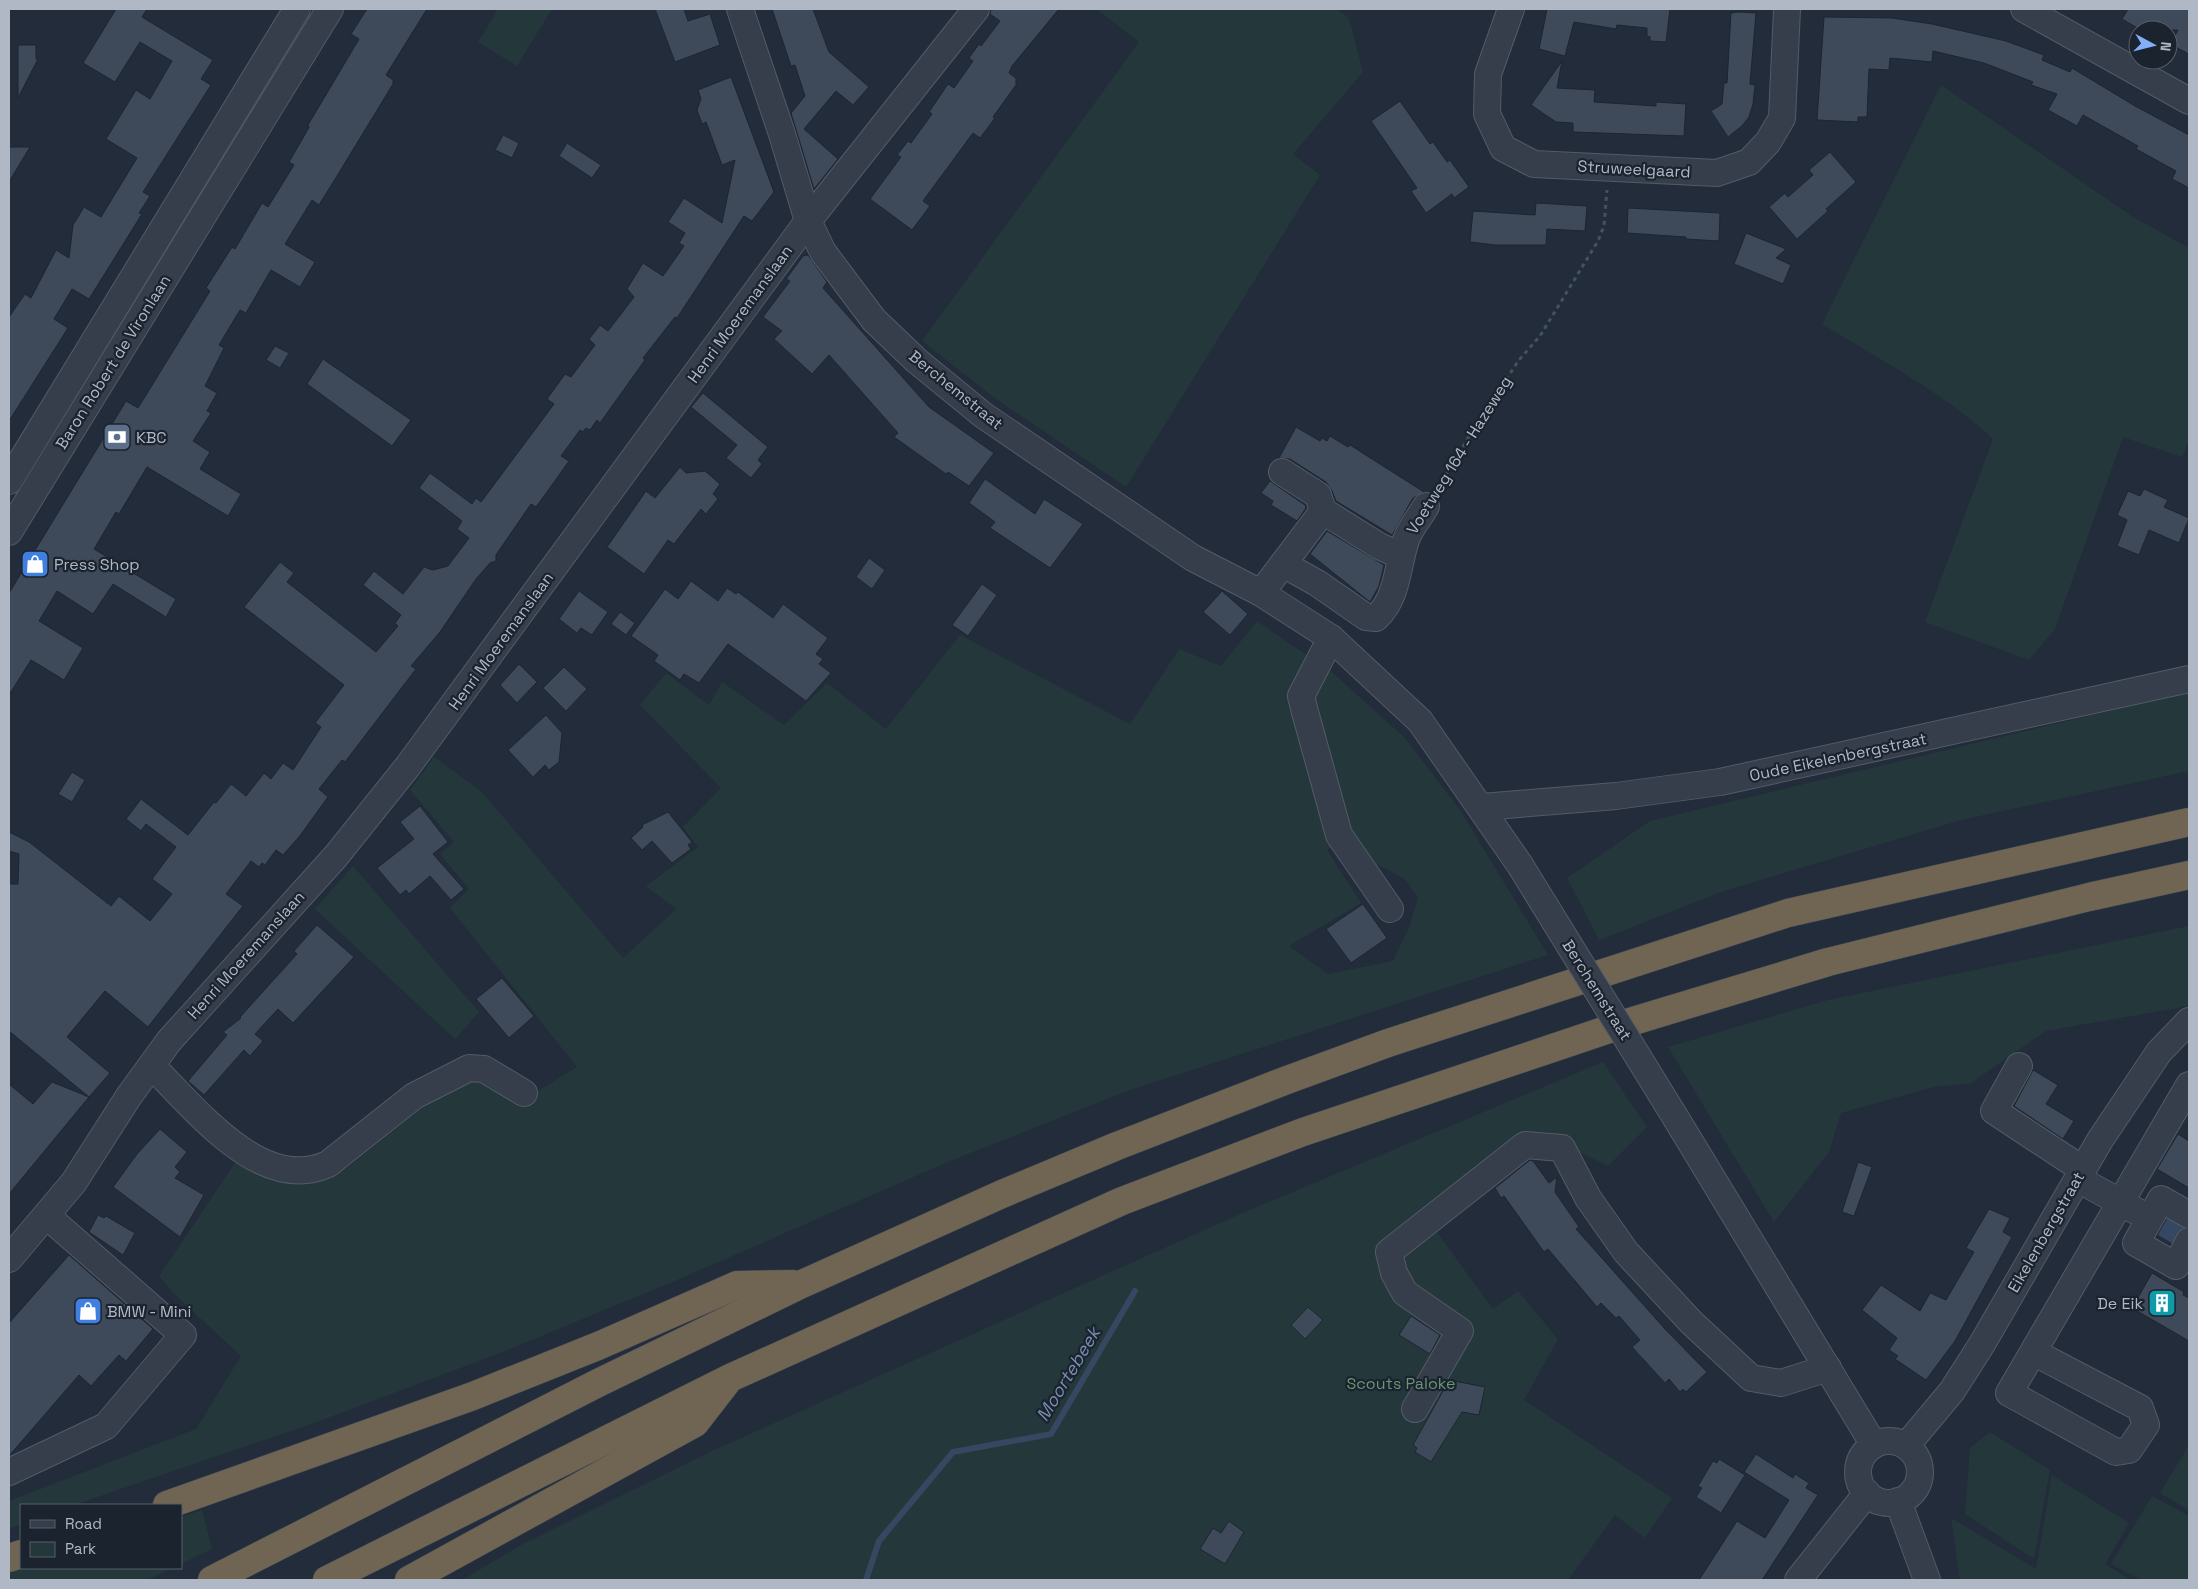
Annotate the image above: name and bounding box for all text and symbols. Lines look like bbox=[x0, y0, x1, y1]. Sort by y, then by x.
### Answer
north arrow bbox=[2128, 20, 2178, 70]
text: N bbox=[2156, 41, 2175, 52]
street label: Struweelgaard bbox=[1577, 156, 1691, 182]
street label: Henri Moeremanslaan bbox=[683, 241, 797, 387]
street label: Baron Robert de Vironlaan bbox=[51, 271, 175, 453]
street label: Berchemstraat bbox=[905, 346, 1007, 434]
street label: Voetweg 164 - Hazeweg bbox=[1402, 372, 1516, 538]
bank icon: KBC bbox=[102, 422, 132, 452]
place label: KBC bbox=[136, 427, 167, 448]
shop icon: Press Shop bbox=[20, 549, 50, 579]
place label: Press Shop bbox=[54, 554, 140, 575]
street label: Henri Moeremanslaan bbox=[444, 568, 558, 714]
street label: Oude Eikelenbergstraat bbox=[1747, 728, 1929, 786]
street label: Henri Moeremanslaan bbox=[183, 886, 309, 1024]
street label: Berchemstraat bbox=[1558, 936, 1636, 1044]
street label: Eikelenbergstraat bbox=[2003, 1168, 2089, 1296]
building icon: De Eik bbox=[2147, 1288, 2177, 1318]
place label: De Eik bbox=[2097, 1293, 2143, 1314]
shop icon: BMW - Mini bbox=[73, 1296, 103, 1326]
place label: BMW - Mini bbox=[107, 1301, 191, 1322]
water label: Moortebeek bbox=[1031, 1321, 1106, 1425]
park label: Scouts Paloke bbox=[1346, 1373, 1456, 1394]
legend bbox=[20, 1504, 182, 1569]
text: Road bbox=[65, 1514, 102, 1533]
text: Park bbox=[65, 1539, 96, 1558]

